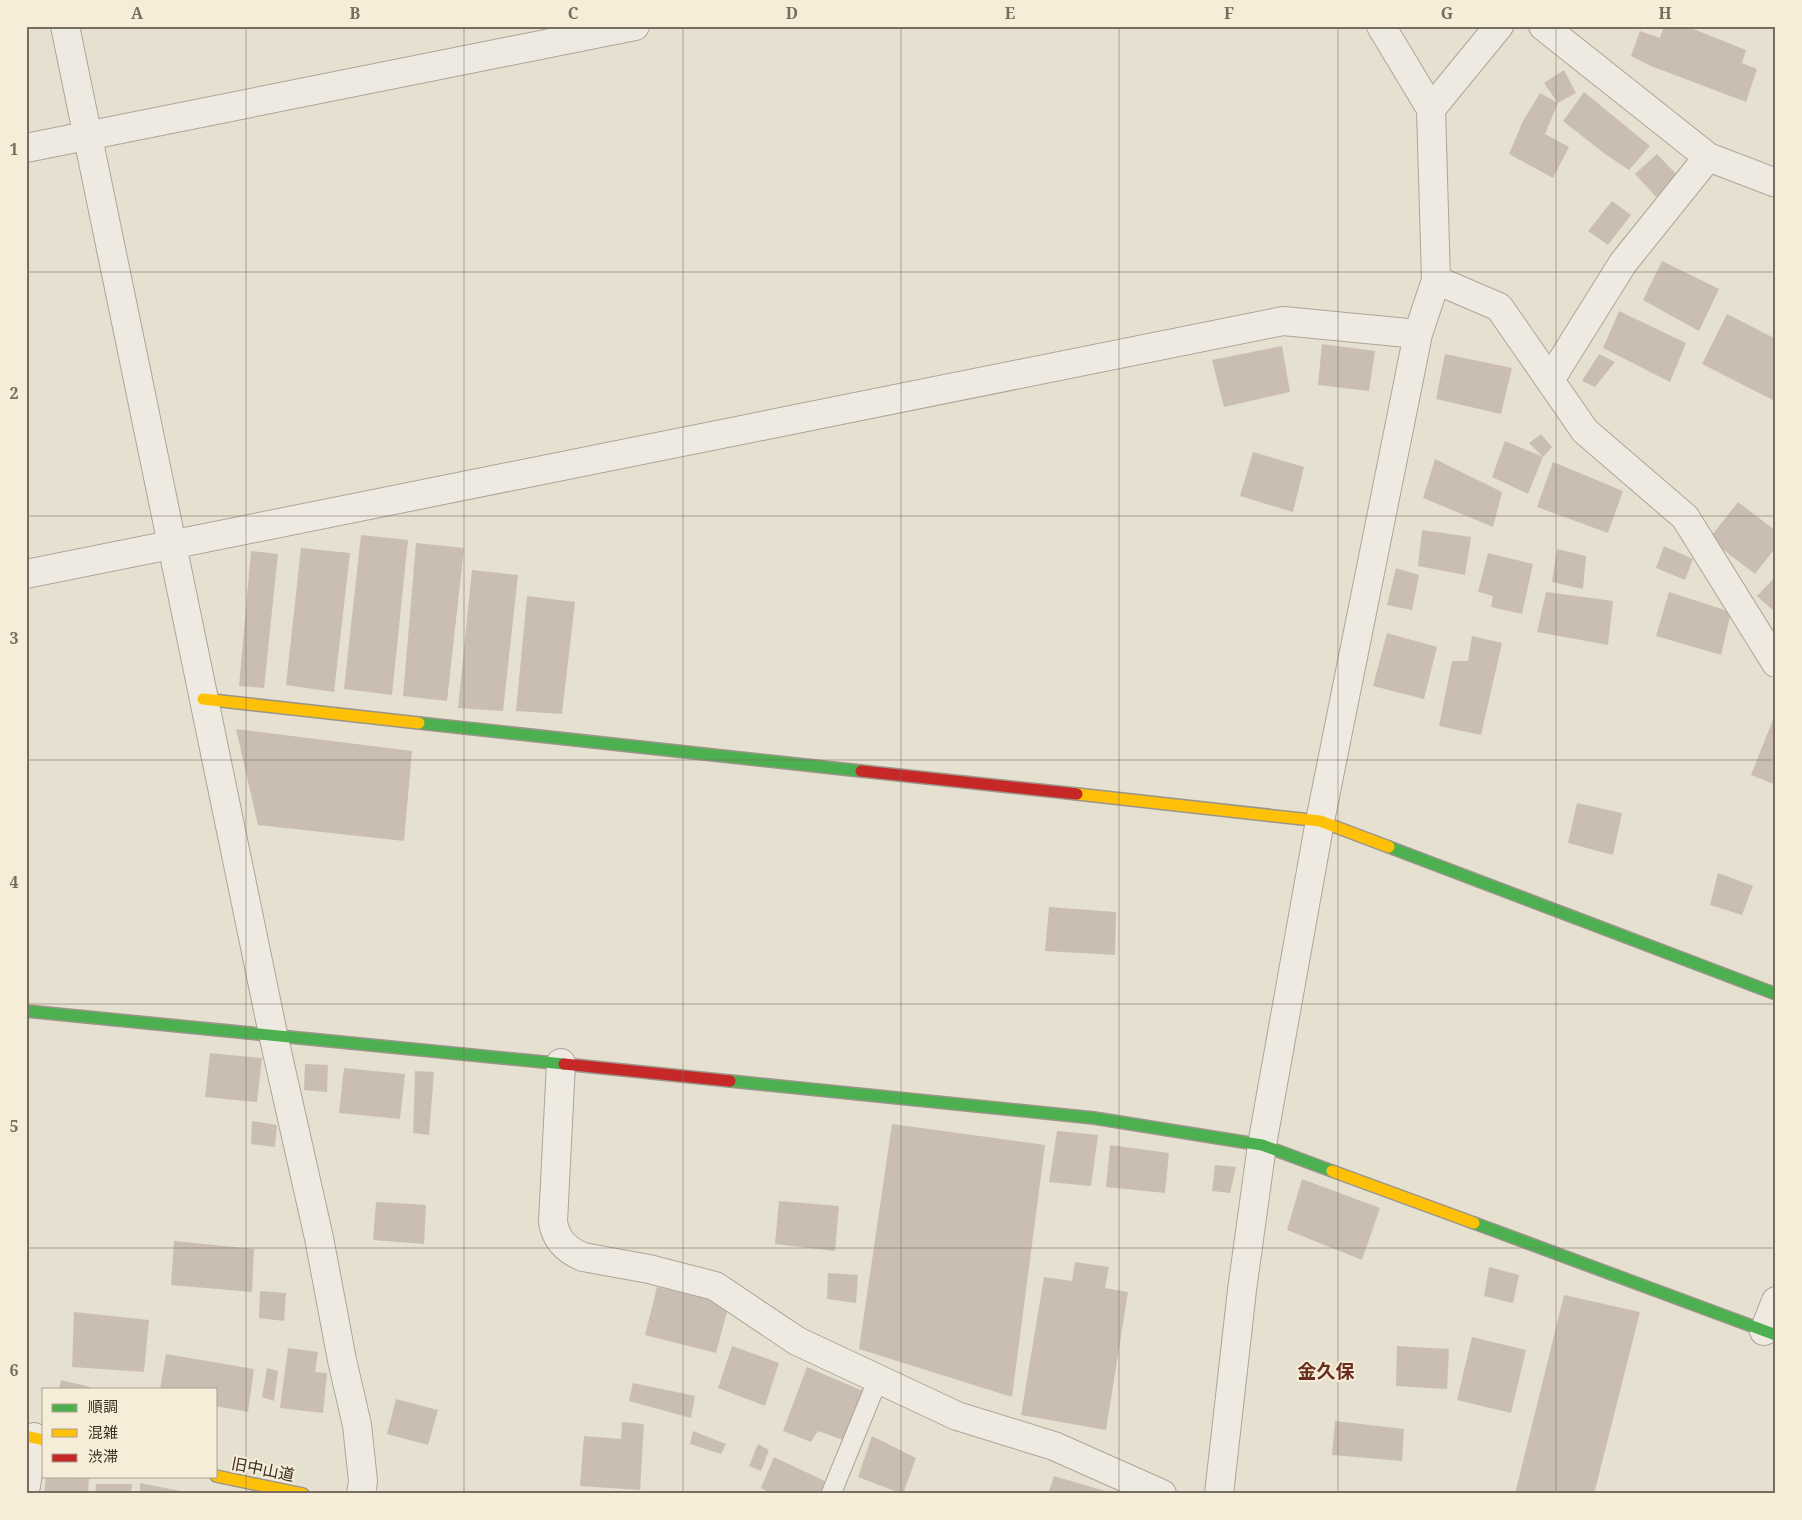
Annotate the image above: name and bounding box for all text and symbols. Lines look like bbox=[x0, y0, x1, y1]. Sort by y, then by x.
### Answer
text: A bbox=[131, 2, 144, 24]
text: B bbox=[350, 2, 361, 24]
text: C bbox=[568, 2, 579, 24]
text: D bbox=[786, 2, 798, 24]
text: E bbox=[1005, 2, 1015, 24]
text: F bbox=[1224, 2, 1234, 24]
text: G bbox=[1441, 2, 1453, 24]
text: H bbox=[1658, 2, 1672, 24]
text: 1 bbox=[9, 138, 19, 160]
text: 2 bbox=[9, 382, 19, 404]
text: 3 bbox=[9, 627, 19, 649]
text: 4 bbox=[9, 871, 19, 893]
text: 5 bbox=[9, 1115, 19, 1137]
district label: 金久保 bbox=[1297, 1358, 1355, 1384]
text: 6 bbox=[9, 1359, 19, 1381]
legend bbox=[42, 1388, 218, 1478]
text: 順調 bbox=[88, 1396, 118, 1416]
text: 混雑 bbox=[88, 1422, 118, 1442]
text: 渋滞 bbox=[88, 1446, 118, 1466]
street label: 旧中山道 bbox=[229, 1452, 297, 1486]

